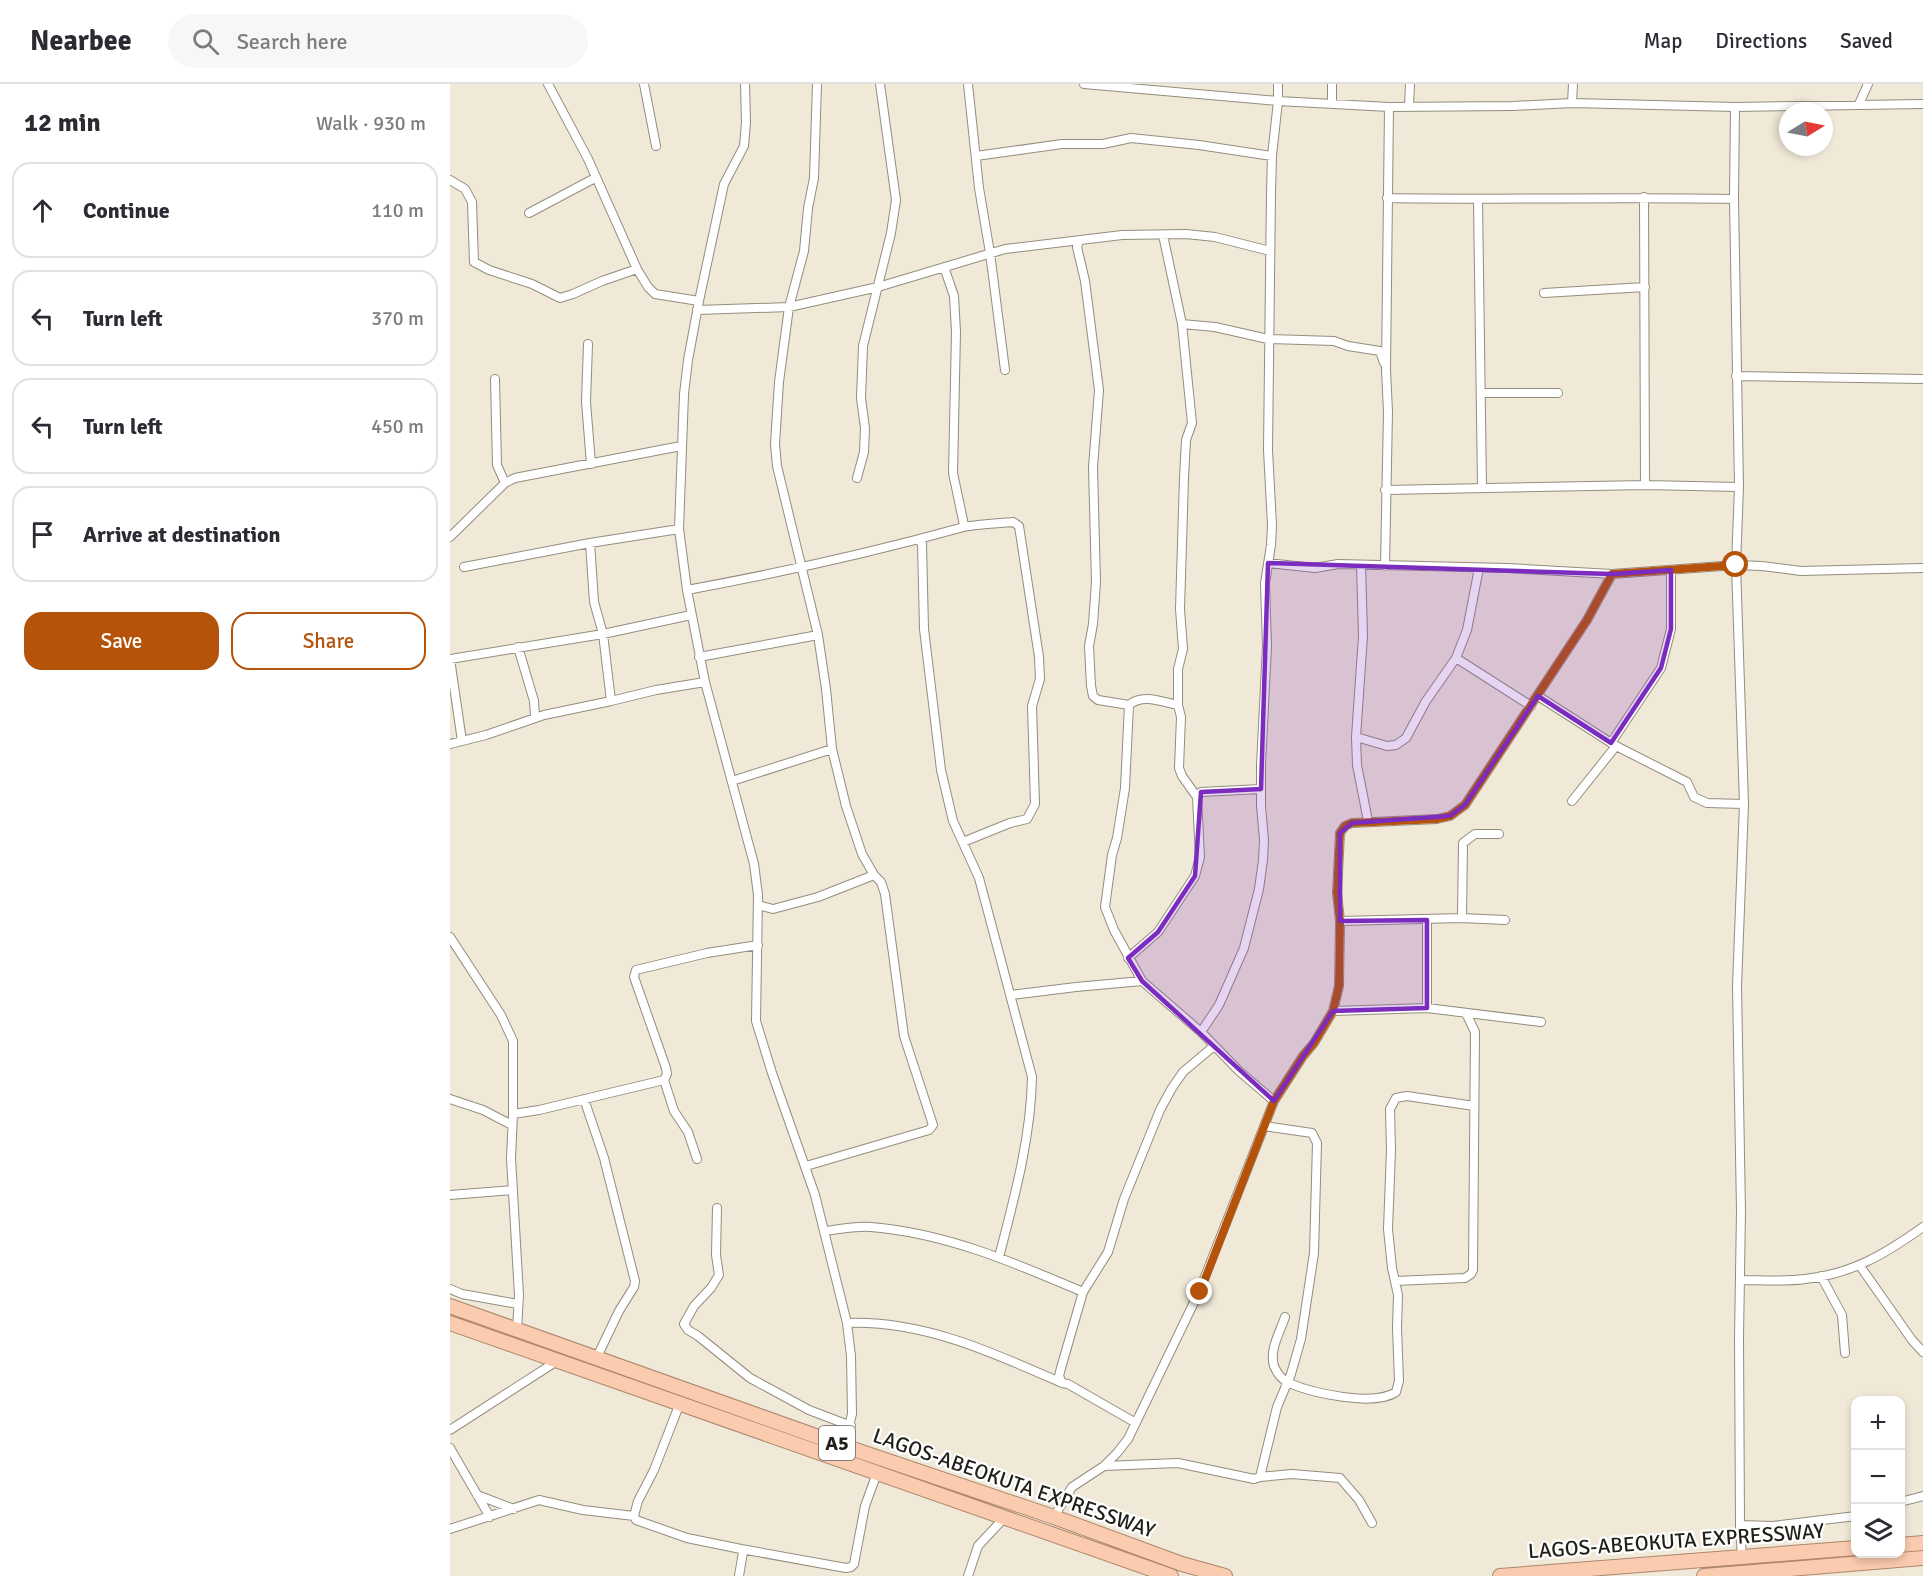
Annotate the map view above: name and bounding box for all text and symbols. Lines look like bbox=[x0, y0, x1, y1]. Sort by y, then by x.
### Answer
search box bbox=[168, 14, 588, 68]
text: Nearbee bbox=[30, 24, 132, 58]
icon: search bbox=[189, 25, 222, 58]
text: Search here bbox=[237, 28, 348, 55]
text: Map bbox=[1644, 28, 1682, 54]
text: Directions bbox=[1715, 28, 1807, 54]
text: Saved bbox=[1840, 28, 1893, 54]
north arrow bbox=[1779, 102, 1833, 156]
text: 12 min bbox=[24, 107, 101, 139]
text: Walk · 930 m bbox=[316, 111, 426, 136]
icon: ahead bbox=[26, 194, 59, 227]
text: Continue bbox=[83, 197, 170, 224]
text: 110 m bbox=[371, 198, 424, 223]
icon: left bbox=[26, 302, 59, 335]
text: Turn left bbox=[83, 305, 163, 332]
text: 370 m bbox=[371, 306, 424, 331]
icon: left bbox=[26, 410, 59, 443]
text: Turn left bbox=[83, 413, 163, 440]
text: 450 m bbox=[371, 414, 424, 439]
icon: arrive bbox=[26, 518, 59, 551]
text: Arrive at destination bbox=[83, 521, 280, 548]
route start bbox=[1722, 551, 1748, 577]
button: Save bbox=[24, 612, 219, 670]
button: Share bbox=[231, 612, 426, 670]
route end bbox=[1186, 1278, 1212, 1304]
map controls bbox=[1851, 1396, 1905, 1558]
button: + bbox=[1851, 1396, 1905, 1450]
street label: LAGOS-ABEOKUTA EXPRESSWAY bbox=[869, 1422, 1159, 1544]
road number: A5 bbox=[819, 1426, 855, 1460]
button: − bbox=[1851, 1450, 1905, 1504]
button: layers bbox=[1851, 1504, 1905, 1558]
street label: LAGOS-ABEOKUTA EXPRESSWAY bbox=[1527, 1518, 1825, 1564]

